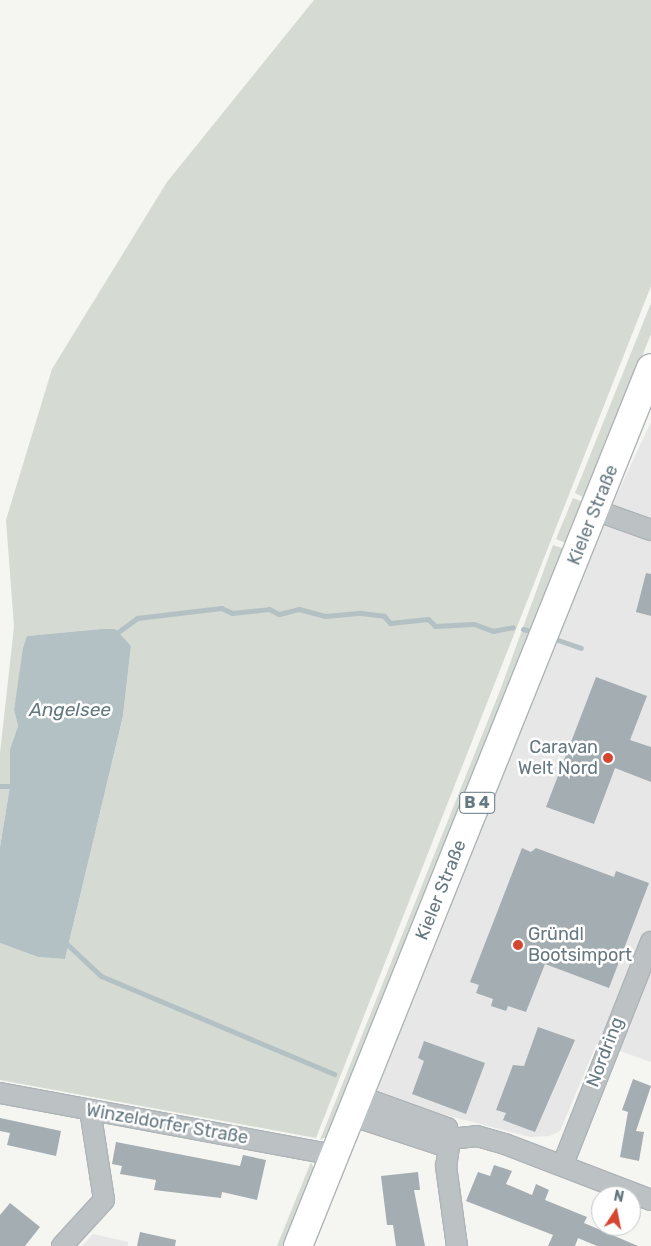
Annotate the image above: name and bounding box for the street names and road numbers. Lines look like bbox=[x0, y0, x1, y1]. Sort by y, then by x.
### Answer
street label: Kieler Straße bbox=[563, 462, 623, 568]
road number: B 4 bbox=[458, 790, 496, 816]
street label: Kieler Straße bbox=[411, 837, 471, 943]
street label: Nordring bbox=[582, 1014, 628, 1090]
street label: Winzeldorfer Straße bbox=[84, 1099, 250, 1149]

